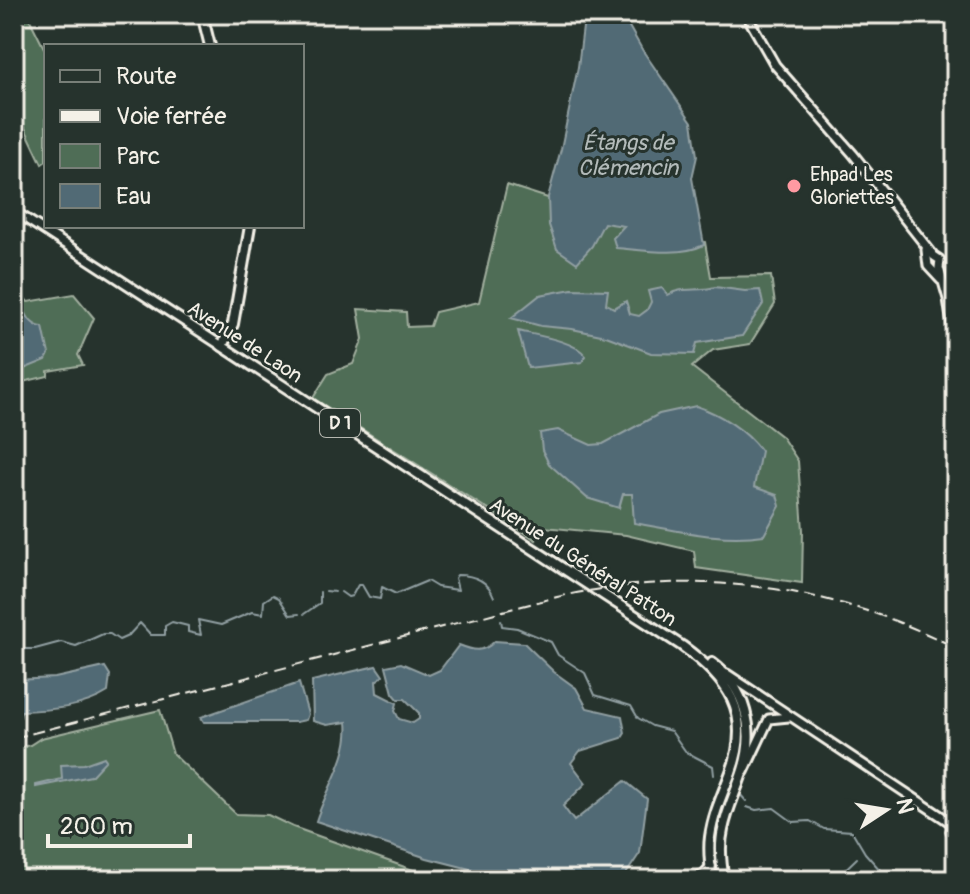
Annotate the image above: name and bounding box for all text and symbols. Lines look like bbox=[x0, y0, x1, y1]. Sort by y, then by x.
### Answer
legend bbox=[44, 44, 304, 228]
text: Route bbox=[116, 62, 177, 91]
text: Voie ferrée bbox=[116, 102, 227, 131]
water label: Étangs de Clémencin bbox=[578, 129, 680, 182]
text: Parc bbox=[116, 142, 160, 171]
place label: Ehpad Les Gloriettes bbox=[810, 162, 894, 210]
marker: Ehpad Les Gloriettes bbox=[785, 177, 803, 195]
text: Eau bbox=[116, 182, 151, 211]
street label: Avenue de Laon bbox=[183, 295, 307, 389]
road number: D 1 bbox=[320, 409, 360, 437]
street label: Avenue du Général Patton bbox=[485, 492, 681, 632]
north arrow bbox=[846, 770, 926, 850]
text: N bbox=[889, 796, 920, 816]
scale bar bbox=[48, 798, 190, 848]
text: 200 m bbox=[60, 812, 133, 841]

